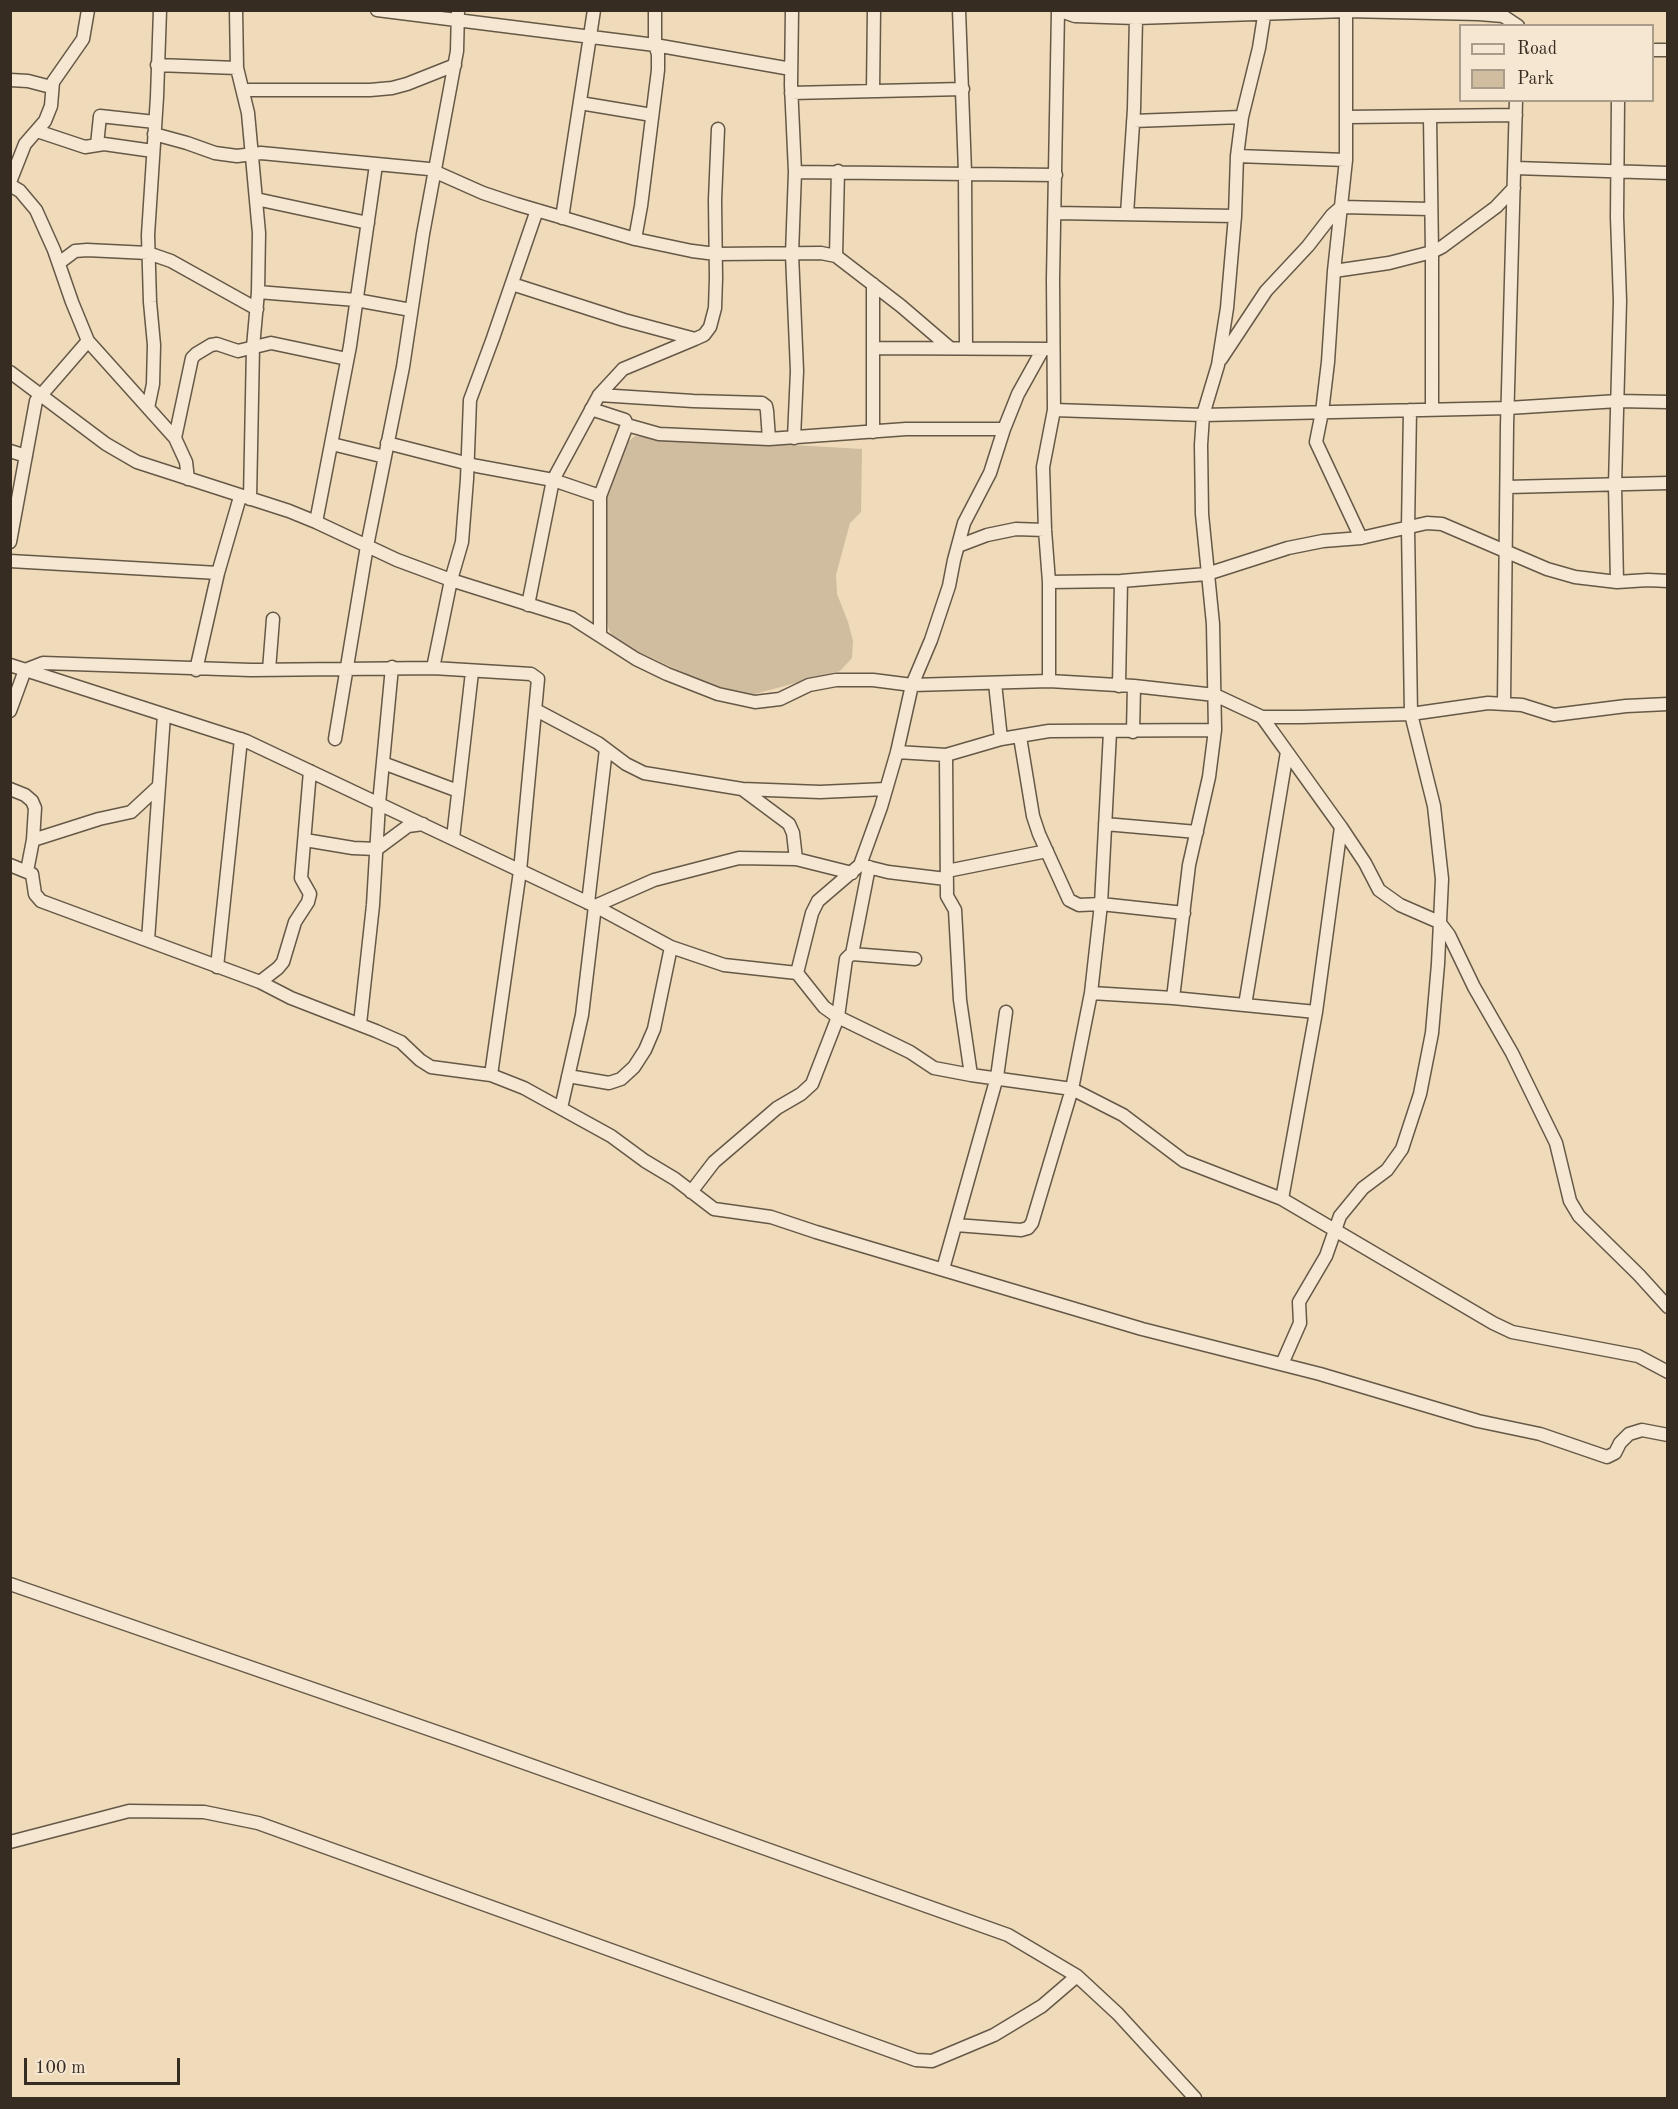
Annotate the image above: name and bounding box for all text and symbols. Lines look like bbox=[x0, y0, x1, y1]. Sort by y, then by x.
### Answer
legend bbox=[1459, 24, 1654, 102]
text: Road bbox=[1517, 40, 1557, 58]
text: Park bbox=[1517, 70, 1554, 88]
scale bar bbox=[27, 2046, 183, 2084]
text: 100 m bbox=[35, 2059, 86, 2077]

